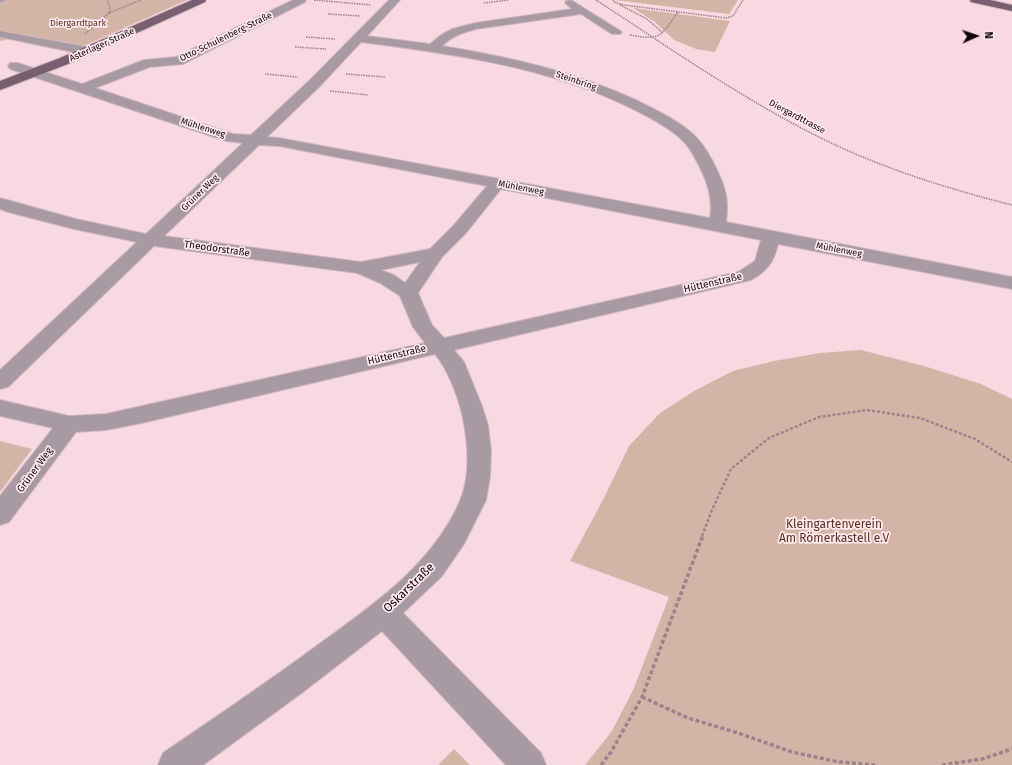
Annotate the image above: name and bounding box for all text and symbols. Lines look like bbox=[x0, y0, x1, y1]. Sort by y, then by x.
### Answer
street label: Otto-Schulenberg-Straße bbox=[178, 10, 274, 64]
north arrow bbox=[956, 16, 996, 56]
park label: Diergardtpark bbox=[50, 18, 106, 28]
street label: Asterlager Straße bbox=[68, 26, 136, 64]
text: N bbox=[982, 31, 995, 39]
street label: Steinbring bbox=[554, 69, 598, 93]
street label: Diergardttrasse bbox=[767, 98, 827, 136]
street label: Mühlenweg bbox=[179, 116, 227, 140]
street label: Grüner Weg bbox=[179, 173, 221, 213]
street label: Mühlenweg bbox=[497, 178, 545, 198]
street label: Theodorstraße bbox=[183, 238, 251, 260]
street label: Mühlenweg bbox=[815, 240, 863, 260]
street label: Hüttenstraße bbox=[683, 270, 743, 296]
street label: Hüttenstraße bbox=[367, 342, 427, 368]
street label: Grüner Weg bbox=[15, 445, 55, 495]
park label: Kleingartenverein Am Römerkastell e.V bbox=[779, 518, 889, 546]
street label: Oskarstraße bbox=[381, 560, 437, 616]

